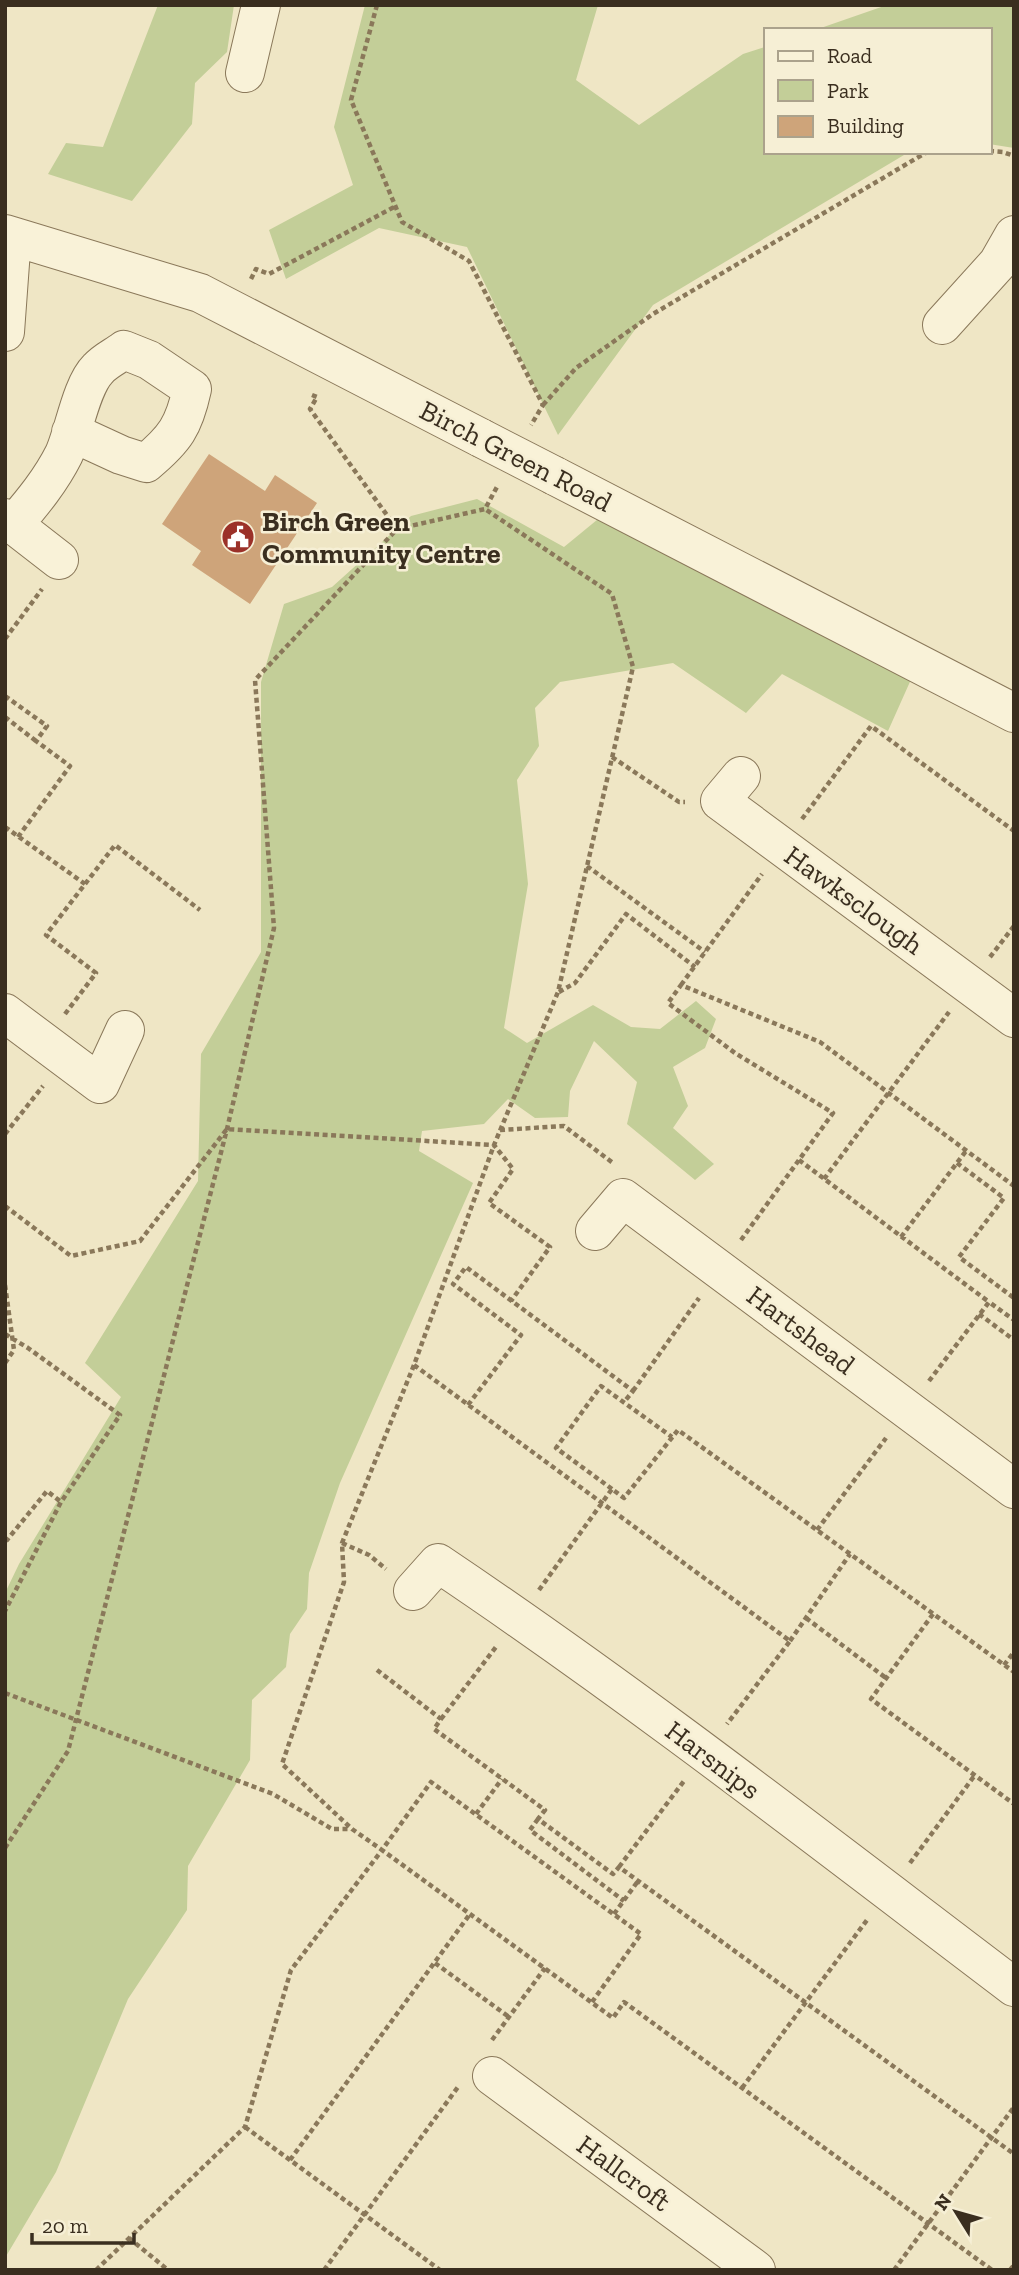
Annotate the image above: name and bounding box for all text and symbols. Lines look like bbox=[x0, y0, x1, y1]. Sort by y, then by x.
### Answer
legend bbox=[764, 28, 991, 154]
text: Road bbox=[827, 43, 873, 68]
text: Park bbox=[827, 78, 869, 103]
text: Building bbox=[827, 113, 904, 138]
street label: Birch Green Road bbox=[414, 393, 618, 519]
place label: Birch Green Community Centre bbox=[262, 505, 501, 570]
public building icon: Birch Green Community Centre bbox=[219, 518, 257, 556]
street label: Hawksclough bbox=[778, 839, 930, 962]
street label: Hartshead bbox=[741, 1279, 861, 1381]
street label: Harsnips bbox=[659, 1714, 767, 1806]
street label: Hallcroft bbox=[571, 2128, 678, 2218]
north arrow bbox=[921, 2177, 991, 2247]
text: N bbox=[929, 2189, 956, 2215]
scale bar bbox=[32, 2202, 133, 2246]
text: 20 m bbox=[42, 2213, 88, 2238]

